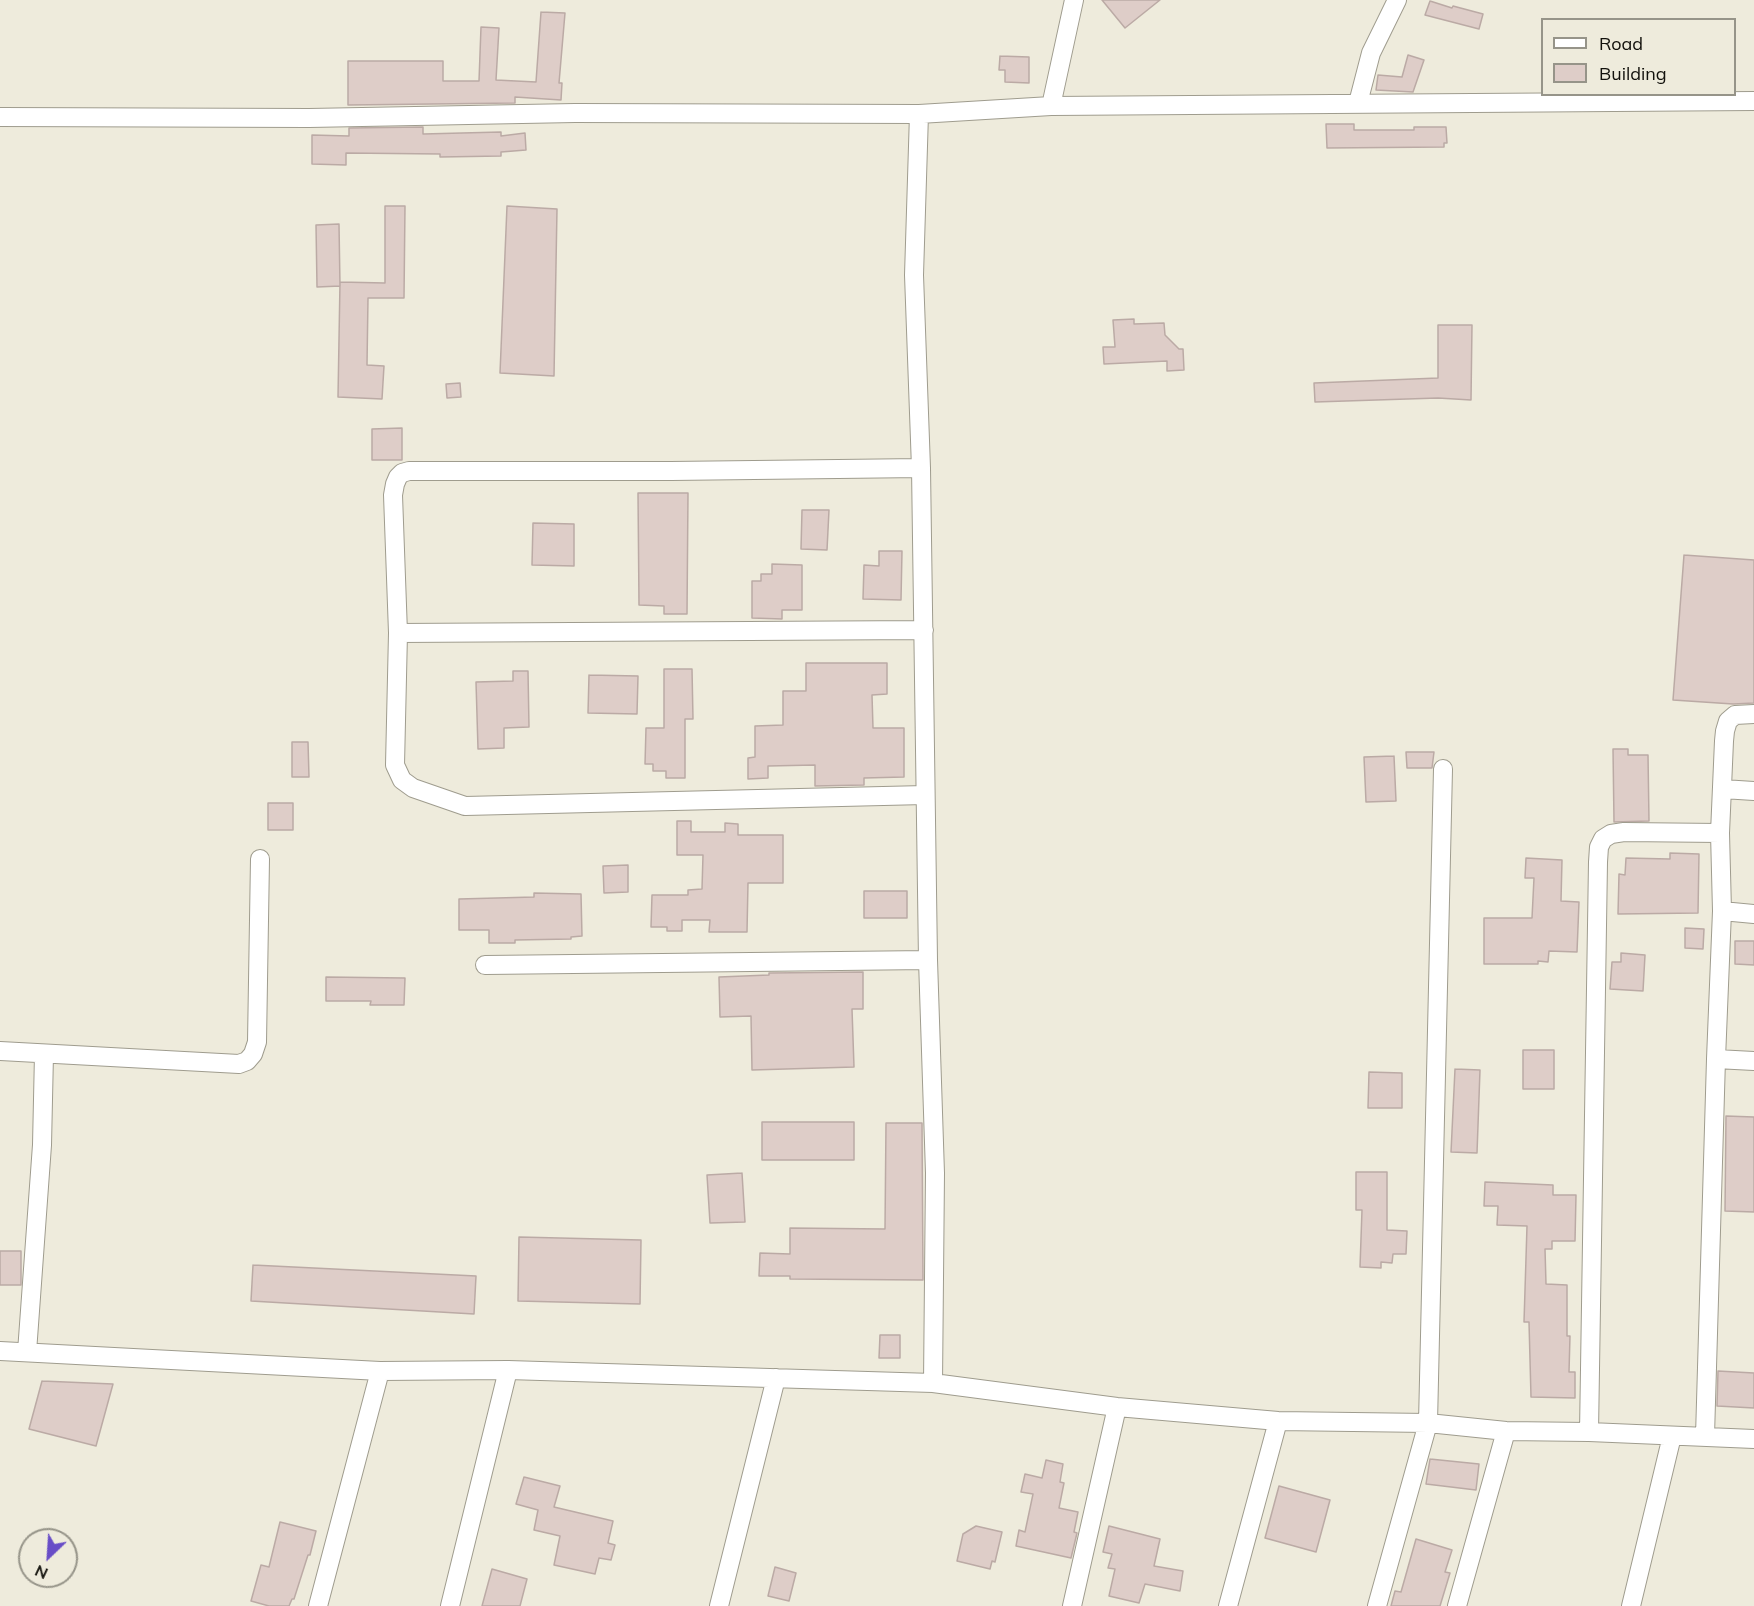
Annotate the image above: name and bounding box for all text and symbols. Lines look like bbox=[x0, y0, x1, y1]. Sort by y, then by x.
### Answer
legend bbox=[1541, 18, 1736, 96]
text: Road bbox=[1599, 32, 1643, 55]
text: Building bbox=[1599, 62, 1667, 85]
north arrow bbox=[18, 1528, 78, 1588]
text: N bbox=[32, 1561, 51, 1584]

